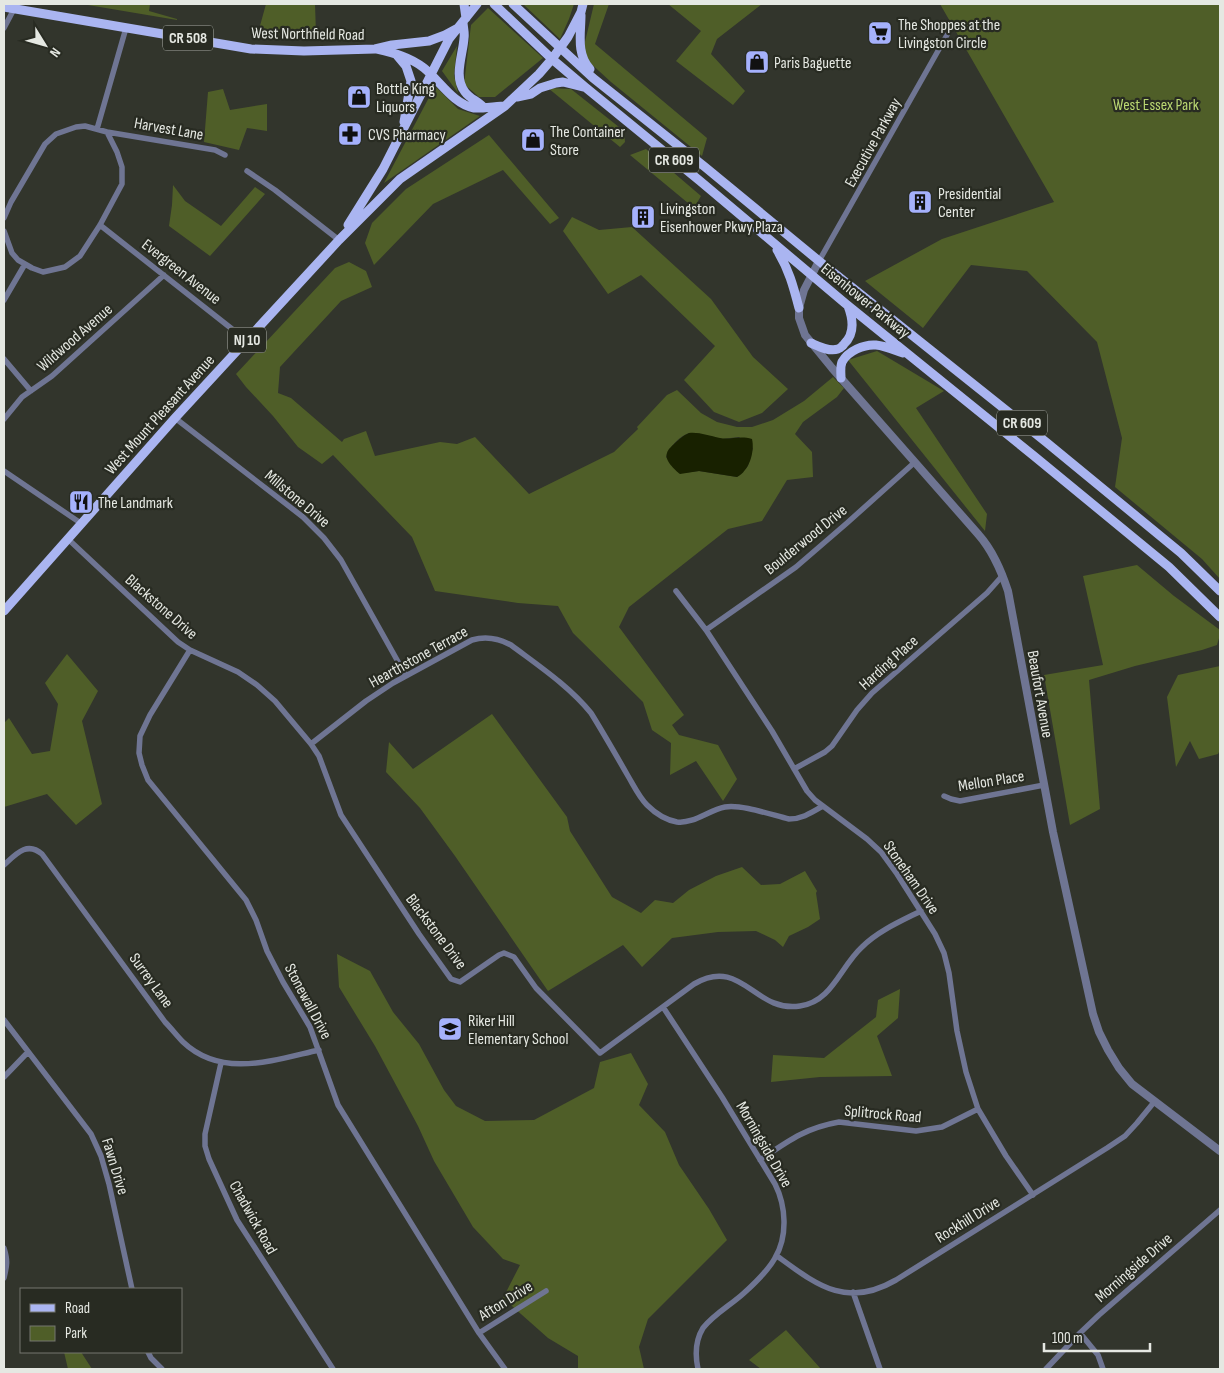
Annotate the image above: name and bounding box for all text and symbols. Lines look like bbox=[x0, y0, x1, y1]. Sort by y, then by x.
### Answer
place label: The Shoppes at the Livingston Circle bbox=[898, 16, 1000, 53]
north arrow bbox=[20, 20, 70, 70]
supermarket icon: The Shoppes at the Livingston Circle bbox=[867, 20, 893, 46]
street label: West Northfield Road bbox=[251, 24, 365, 45]
road number: CR 508 bbox=[163, 26, 213, 50]
text: N bbox=[46, 44, 64, 61]
shop icon: Paris Baguette bbox=[744, 49, 770, 75]
place label: Paris Baguette bbox=[774, 54, 851, 73]
place label: Bottle King Liquors bbox=[376, 80, 435, 117]
shop icon: Bottle King Liquors bbox=[346, 84, 372, 110]
street label: Executive Parkway bbox=[841, 95, 906, 191]
park label: West Essex Park bbox=[1113, 96, 1199, 115]
street label: Harvest Lane bbox=[133, 114, 205, 145]
pharmacy icon: CVS Pharmacy bbox=[337, 121, 363, 147]
place label: The Container Store bbox=[550, 123, 626, 160]
place label: CVS Pharmacy bbox=[368, 126, 446, 145]
shop icon: The Container Store bbox=[520, 127, 546, 153]
road number: CR 609 bbox=[649, 148, 699, 172]
place label: Presidential Center bbox=[938, 185, 1001, 222]
building icon: Presidential Center bbox=[907, 189, 933, 215]
place label: Livingston Eisenhower Pkwy Plaza bbox=[660, 200, 783, 237]
building icon: Livingston Eisenhower Pkwy Plaza bbox=[630, 204, 656, 230]
street label: Evergreen Avenue bbox=[138, 235, 224, 309]
street label: Eisenhower Parkway bbox=[817, 260, 913, 343]
street label: Wildwood Avenue bbox=[33, 300, 117, 376]
road number: NJ 10 bbox=[228, 328, 266, 352]
street label: West Mount Pleasant Avenue bbox=[101, 351, 219, 479]
road number: CR 609 bbox=[997, 410, 1047, 436]
street label: Millstone Drive bbox=[261, 466, 334, 532]
restaurant icon: The Landmark bbox=[68, 489, 94, 515]
place label: The Landmark bbox=[98, 494, 173, 513]
street label: Boulderwood Drive bbox=[761, 501, 851, 579]
street label: Blackstone Drive bbox=[121, 571, 201, 644]
street label: Hearthstone Terrace bbox=[366, 622, 471, 692]
street label: Harding Place bbox=[856, 632, 922, 695]
street label: Beaufort Avenue bbox=[1022, 649, 1057, 740]
street label: Mellon Place bbox=[957, 767, 1026, 796]
street label: Stoneham Drive bbox=[879, 837, 943, 918]
street label: Blackstone Drive bbox=[401, 890, 470, 973]
street label: Surrey Lane bbox=[125, 950, 177, 1012]
street label: Stonewall Drive bbox=[280, 961, 336, 1043]
place label: Riker Hill Elementary School bbox=[468, 1012, 568, 1049]
school or university icon: Riker Hill Elementary School bbox=[437, 1016, 463, 1042]
street label: Morningside Drive bbox=[731, 1098, 796, 1191]
street label: Splitrock Road bbox=[844, 1102, 922, 1127]
street label: Fawn Drive bbox=[97, 1136, 132, 1197]
street label: Chadwick Road bbox=[225, 1178, 281, 1258]
street label: Rockhill Drive bbox=[932, 1193, 1004, 1248]
street label: Morningside Drive bbox=[1091, 1229, 1176, 1307]
street label: Afton Drive bbox=[474, 1277, 536, 1326]
legend bbox=[20, 1288, 182, 1353]
text: Road bbox=[65, 1299, 90, 1318]
scale bar bbox=[1044, 1320, 1150, 1352]
text: Park bbox=[65, 1324, 87, 1343]
text: 100 m bbox=[1052, 1329, 1083, 1348]

